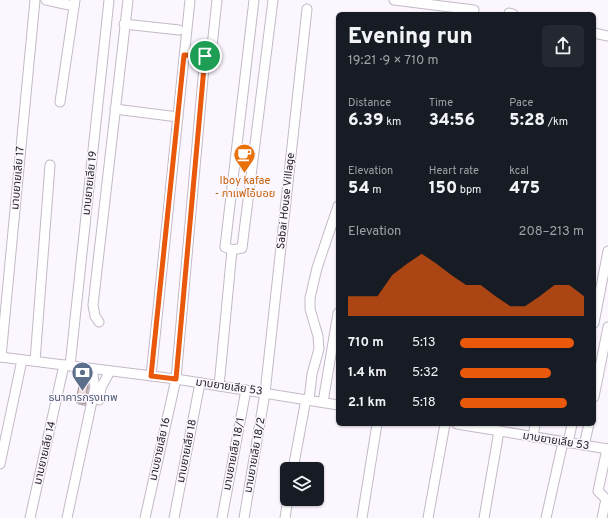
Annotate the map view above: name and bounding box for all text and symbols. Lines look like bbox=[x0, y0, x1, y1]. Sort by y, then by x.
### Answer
text: Evening run bbox=[348, 24, 473, 51]
button: share bbox=[542, 25, 584, 67]
pin bbox=[188, 39, 222, 73]
icon: arrive bbox=[194, 45, 216, 67]
text: 19:21 · 9 × 710 m bbox=[348, 53, 438, 69]
text: Distance bbox=[348, 96, 391, 110]
text: Time bbox=[429, 96, 453, 110]
text: Pace bbox=[509, 96, 534, 110]
text: 6.39 bbox=[348, 110, 384, 132]
text: 34:56 bbox=[429, 110, 475, 132]
text: 5:28 bbox=[509, 110, 545, 132]
text: km bbox=[384, 115, 401, 129]
text: /km bbox=[545, 115, 568, 129]
cafe icon: Iboy kafae - กาแฟไอ้บอย bbox=[232, 142, 258, 175]
street label: มาบยายเลีย 17 bbox=[8, 145, 28, 210]
street label: มาบยายเลีย 19 bbox=[80, 150, 100, 216]
street label: Sabai House Village bbox=[274, 152, 298, 250]
text: Elevation bbox=[348, 164, 393, 178]
text: Heart rate bbox=[429, 164, 479, 178]
text: kcal bbox=[509, 164, 529, 178]
place label: Iboy kafae - กาแฟไอ้บอย bbox=[215, 174, 275, 201]
text: 54 bbox=[348, 178, 370, 200]
text: 150 bbox=[429, 178, 457, 200]
text: 475 bbox=[509, 178, 540, 200]
text: m bbox=[370, 183, 382, 197]
text: bpm bbox=[457, 183, 481, 197]
text: Elevation bbox=[348, 224, 401, 240]
text: 208–213 m bbox=[518, 224, 584, 240]
text: 710 m bbox=[348, 335, 384, 351]
text: 5:13 bbox=[412, 335, 436, 351]
bank icon: ธนาคารกรุงเทพ bbox=[70, 359, 96, 392]
text: 1.4 km bbox=[348, 365, 387, 381]
text: 5:32 bbox=[412, 365, 439, 381]
street label: มาบยายเลีย 53 bbox=[195, 375, 263, 399]
place label: ธนาคารกรุงเทพ bbox=[48, 391, 118, 405]
text: 2.1 km bbox=[348, 395, 386, 411]
text: 5:18 bbox=[412, 395, 436, 411]
street label: มาบยายเลีย 16 bbox=[146, 416, 174, 482]
street label: มาบยายเลีย 18/1 bbox=[220, 416, 248, 492]
street label: มาบยายเลีย 18/2 bbox=[241, 416, 269, 494]
street label: มาบยายเลีย 18 bbox=[174, 418, 200, 484]
street label: มาบยายเลีย 14 bbox=[31, 420, 59, 486]
street label: มาบยายเลีย 53 bbox=[522, 429, 590, 453]
map controls bbox=[280, 462, 324, 506]
button: layers bbox=[280, 462, 324, 506]

